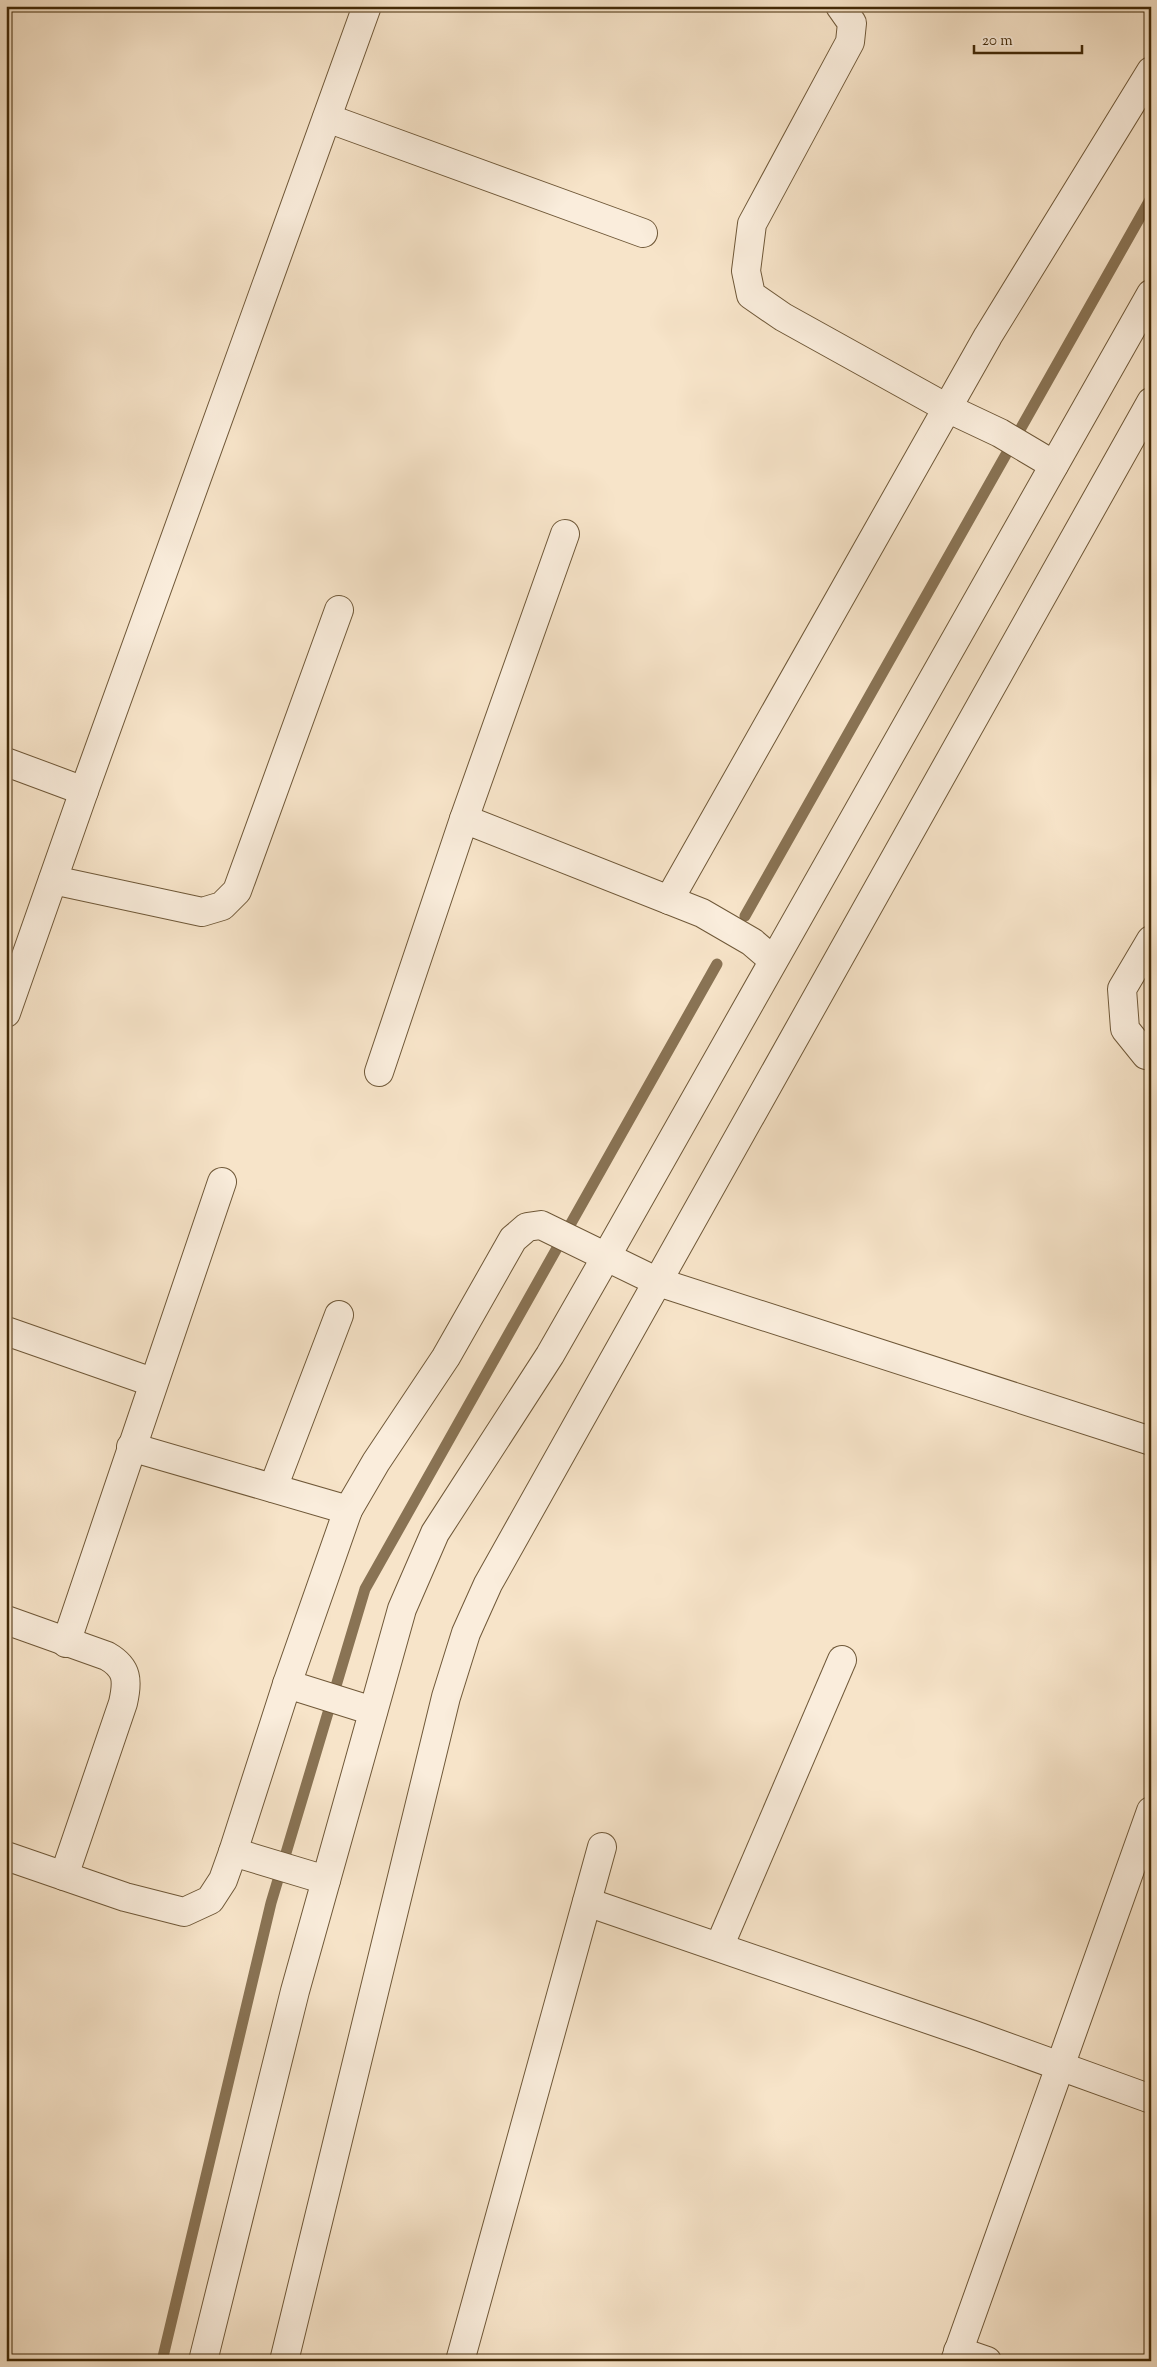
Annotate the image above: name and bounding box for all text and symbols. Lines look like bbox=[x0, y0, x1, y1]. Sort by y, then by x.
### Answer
scale bar bbox=[974, 22, 1082, 54]
text: 20 m bbox=[982, 31, 1013, 52]

